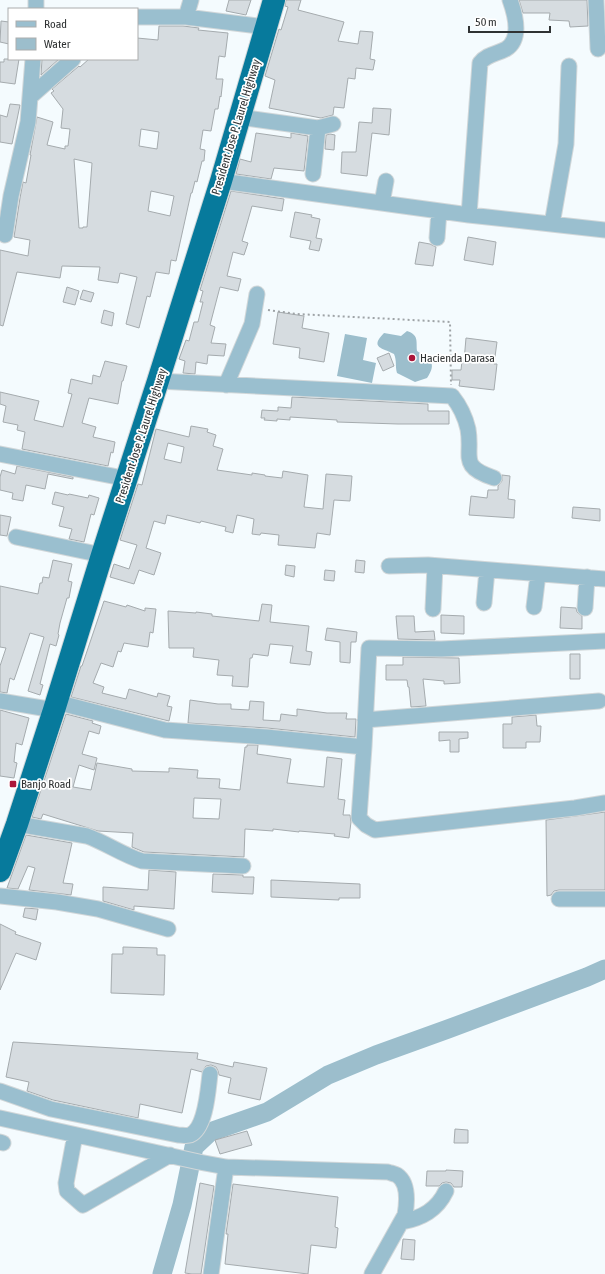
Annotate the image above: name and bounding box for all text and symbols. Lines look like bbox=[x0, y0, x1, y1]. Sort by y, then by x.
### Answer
legend bbox=[8, 8, 138, 60]
scale bar bbox=[469, 8, 550, 34]
text: 50 m bbox=[475, 15, 497, 29]
text: Road bbox=[44, 17, 67, 31]
text: Water bbox=[44, 37, 71, 51]
street label: President Jose P. Laurel Highway bbox=[209, 57, 263, 197]
place label: Hacienda Darasa bbox=[420, 351, 495, 365]
marker: Hacienda Darasa bbox=[407, 353, 417, 363]
street label: President Jose P. Laurel Highway bbox=[113, 367, 169, 505]
place label: Banjo Road bbox=[21, 777, 71, 791]
marker: Banjo Road bbox=[8, 779, 18, 789]

